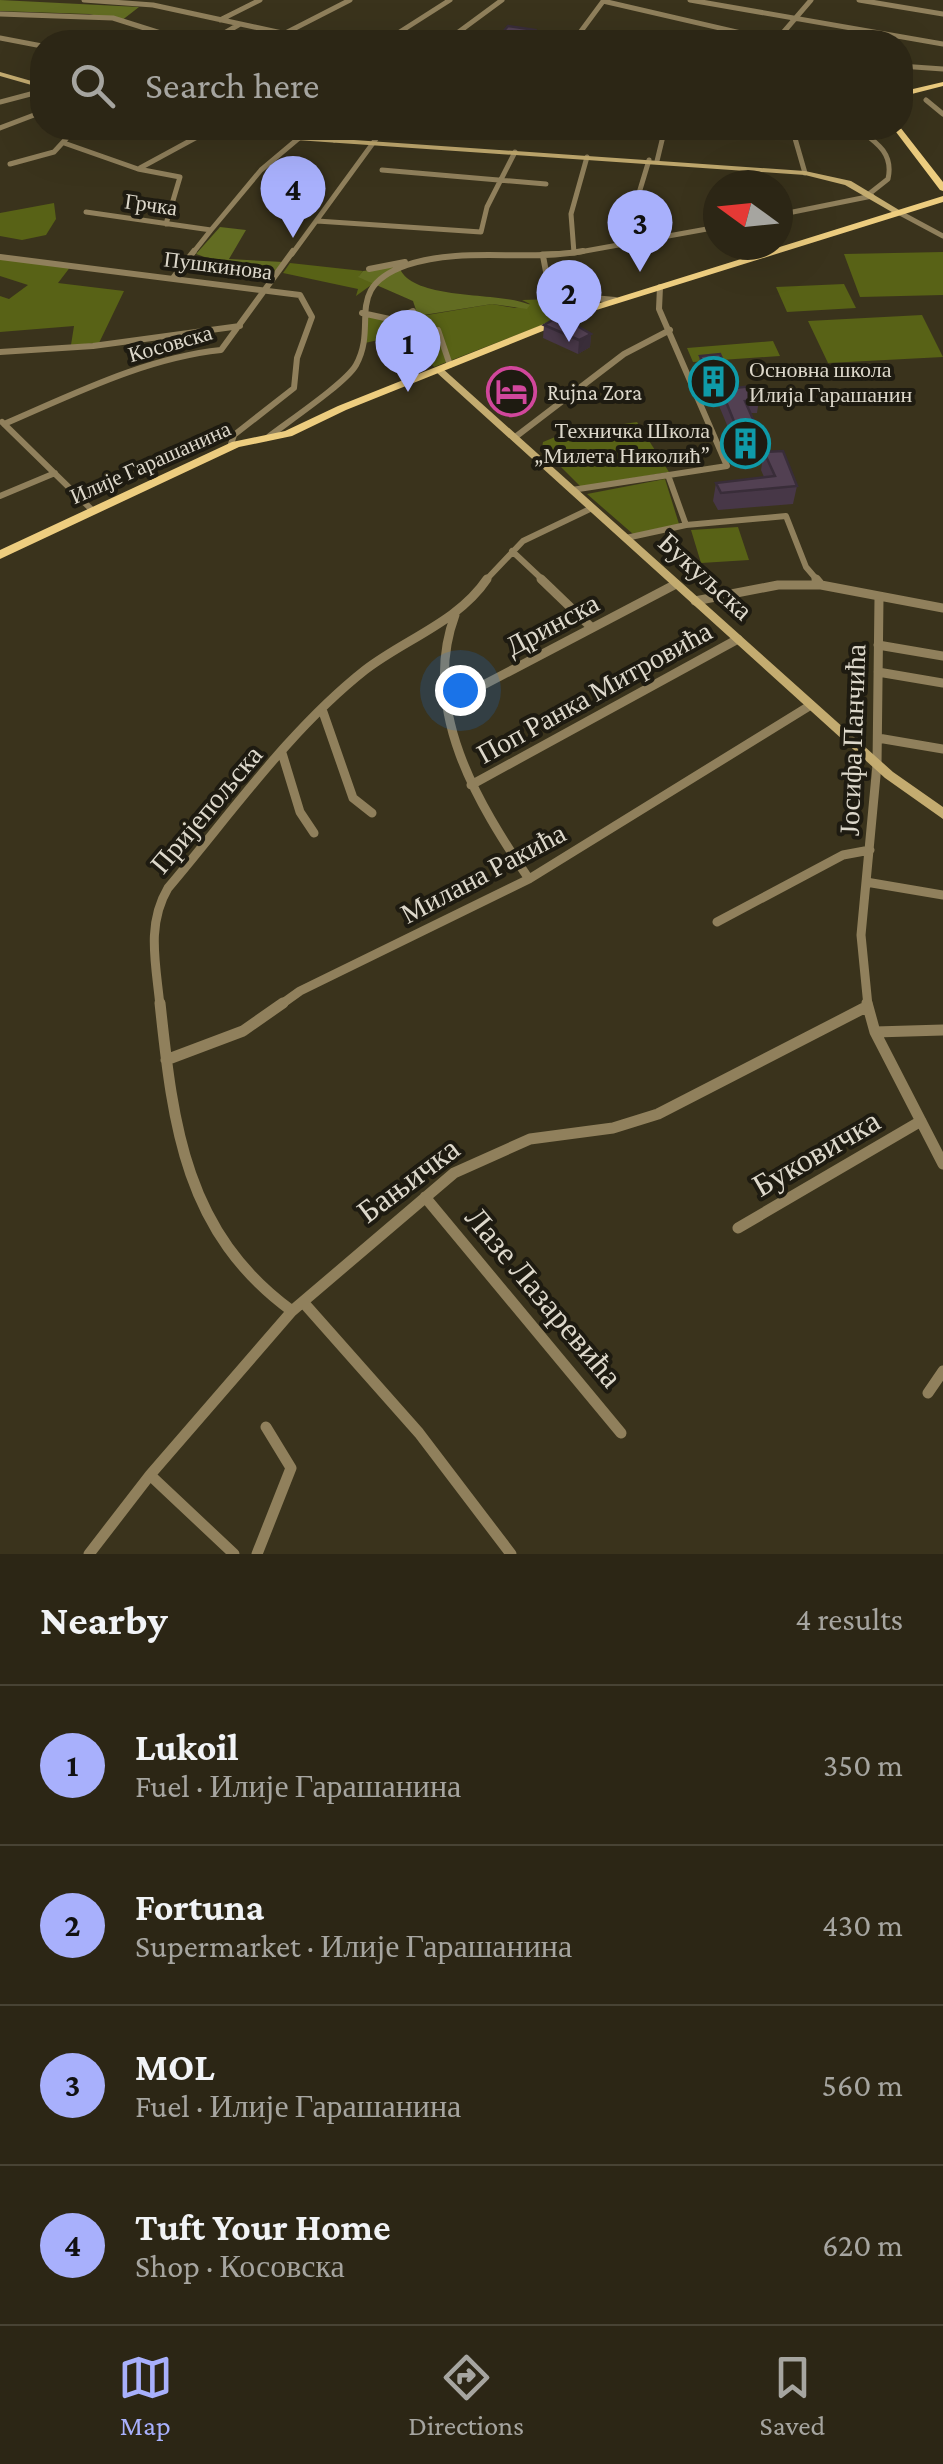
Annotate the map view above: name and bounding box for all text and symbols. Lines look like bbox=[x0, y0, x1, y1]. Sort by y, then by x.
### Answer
search box bbox=[30, 30, 913, 140]
icon: search bbox=[65, 58, 120, 113]
text: Search here bbox=[145, 64, 319, 106]
pin: 4 bbox=[260, 156, 326, 238]
north arrow bbox=[703, 170, 793, 260]
street label: Грчка bbox=[123, 188, 179, 221]
pin: 3 bbox=[608, 190, 672, 272]
street label: Пушкинова bbox=[162, 246, 274, 285]
pin: 2 bbox=[536, 260, 602, 342]
pin: 1 bbox=[376, 310, 440, 392]
street label: Косовска bbox=[125, 320, 215, 367]
building icon: Основна школа Илија Гарашанин bbox=[688, 356, 740, 408]
place label: Основна школа Илија Гарашанин bbox=[749, 357, 913, 407]
hotel icon: Rujna Zora bbox=[486, 366, 538, 418]
place label: Rujna Zora bbox=[547, 380, 642, 405]
street label: Илије Гарашанина bbox=[66, 416, 235, 509]
building icon: Техничка Школа „Милета Николић” bbox=[719, 417, 771, 469]
place label: Техничка Школа „Милета Николић” bbox=[534, 418, 710, 468]
street label: Букуљска bbox=[653, 526, 759, 627]
street label: Дринска bbox=[500, 587, 605, 662]
street label: Поп Ранка Митровића bbox=[472, 615, 717, 770]
street label: Јосифа Панчића bbox=[834, 643, 871, 836]
your location bbox=[435, 665, 486, 716]
street label: Пријепољска bbox=[144, 739, 269, 879]
street label: Милана Ракића bbox=[396, 817, 571, 930]
street label: Буковичка bbox=[746, 1102, 886, 1204]
street label: Бањичка bbox=[350, 1130, 466, 1230]
street label: Лазе Лазаревића bbox=[458, 1200, 630, 1394]
text: Nearby bbox=[40, 1596, 168, 1643]
text: 4 results bbox=[795, 1601, 903, 1637]
text: Lukoil bbox=[135, 1726, 239, 1768]
text: 1 bbox=[67, 1747, 78, 1783]
text: 350 m bbox=[823, 1747, 903, 1783]
text: Fuel · Илије Гарашанина bbox=[135, 1768, 461, 1804]
text: Fortuna bbox=[135, 1886, 264, 1928]
text: 2 bbox=[64, 1907, 81, 1943]
text: 430 m bbox=[822, 1907, 903, 1943]
text: Supermarket · Илије Гарашанина bbox=[135, 1928, 572, 1964]
text: MOL bbox=[135, 2046, 215, 2088]
text: 3 bbox=[65, 2067, 80, 2103]
text: 560 m bbox=[822, 2067, 903, 2103]
text: Fuel · Илије Гарашанина bbox=[135, 2088, 461, 2124]
text: Tuft Your Home bbox=[135, 2206, 391, 2248]
text: 4 bbox=[64, 2227, 81, 2263]
text: 620 m bbox=[822, 2227, 903, 2263]
text: Shop · Косовска bbox=[135, 2248, 345, 2284]
tab: Map bbox=[118, 2350, 173, 2441]
tab: Directions bbox=[408, 2350, 524, 2441]
tab: Saved bbox=[760, 2350, 825, 2441]

